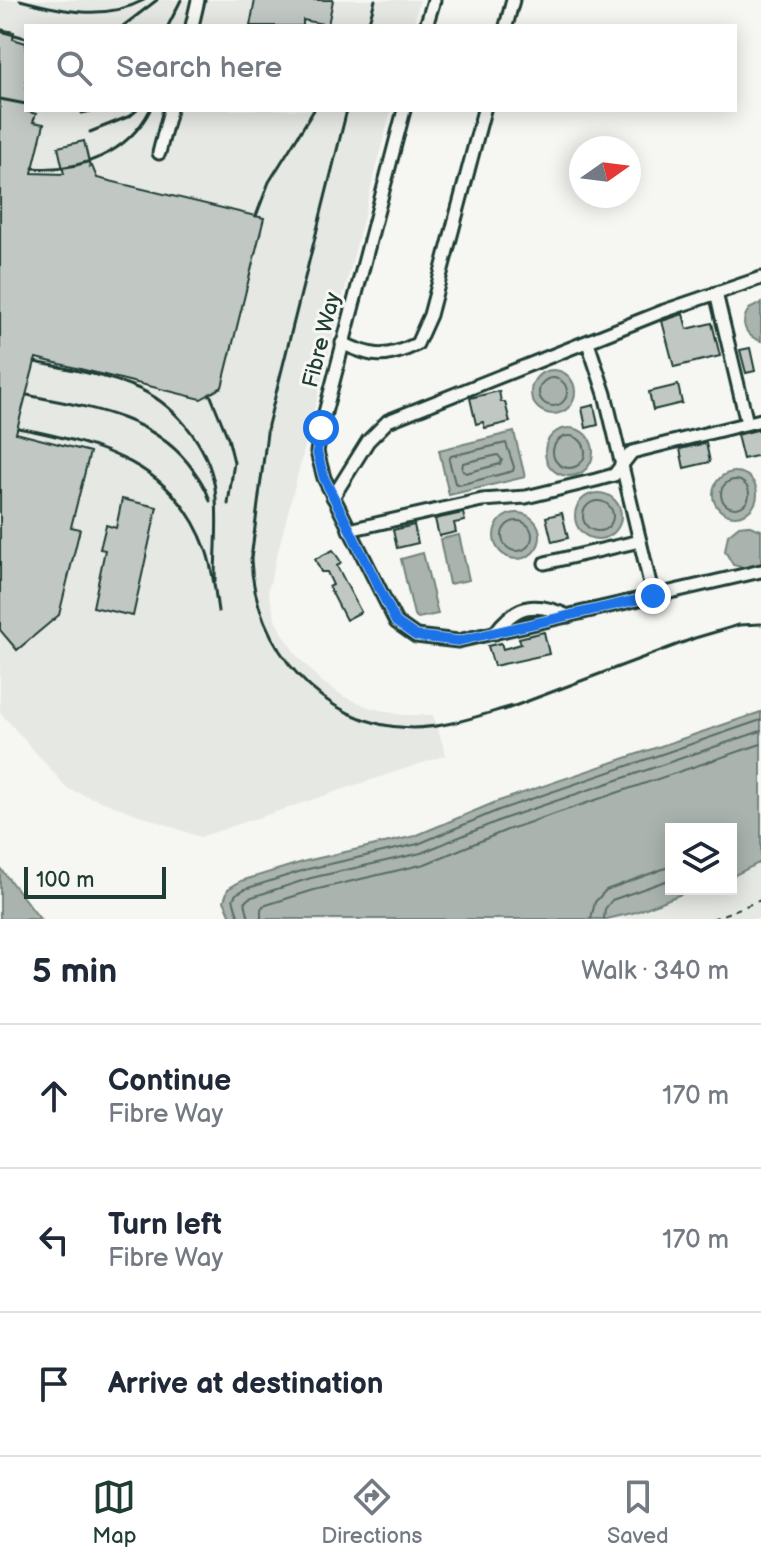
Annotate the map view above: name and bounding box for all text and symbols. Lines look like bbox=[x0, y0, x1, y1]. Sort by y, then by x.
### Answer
search box bbox=[24, 24, 737, 112]
icon: search bbox=[52, 46, 96, 90]
text: Search here bbox=[116, 50, 282, 86]
north arrow bbox=[569, 136, 641, 208]
street label: Fibre Way bbox=[297, 289, 347, 391]
route start bbox=[303, 410, 339, 446]
route end bbox=[635, 578, 671, 614]
map controls bbox=[665, 823, 737, 895]
button: layers bbox=[665, 823, 737, 895]
scale bar bbox=[24, 863, 166, 899]
text: 100 m bbox=[36, 867, 95, 894]
text: 5 min bbox=[32, 951, 117, 992]
text: Walk · 340 m bbox=[581, 956, 729, 987]
text: Continue bbox=[108, 1063, 231, 1099]
icon: ahead bbox=[32, 1074, 76, 1118]
text: 170 m bbox=[662, 1081, 729, 1112]
text: Fibre Way bbox=[108, 1099, 223, 1130]
text: Turn left bbox=[108, 1207, 222, 1243]
icon: left bbox=[32, 1218, 76, 1262]
text: 170 m bbox=[662, 1225, 729, 1256]
text: Fibre Way bbox=[108, 1243, 223, 1274]
icon: arrive bbox=[32, 1362, 76, 1406]
text: Arrive at destination bbox=[108, 1366, 384, 1402]
tab: Map bbox=[92, 1475, 137, 1550]
tab: Directions bbox=[321, 1475, 422, 1550]
tab: Saved bbox=[607, 1475, 669, 1550]

